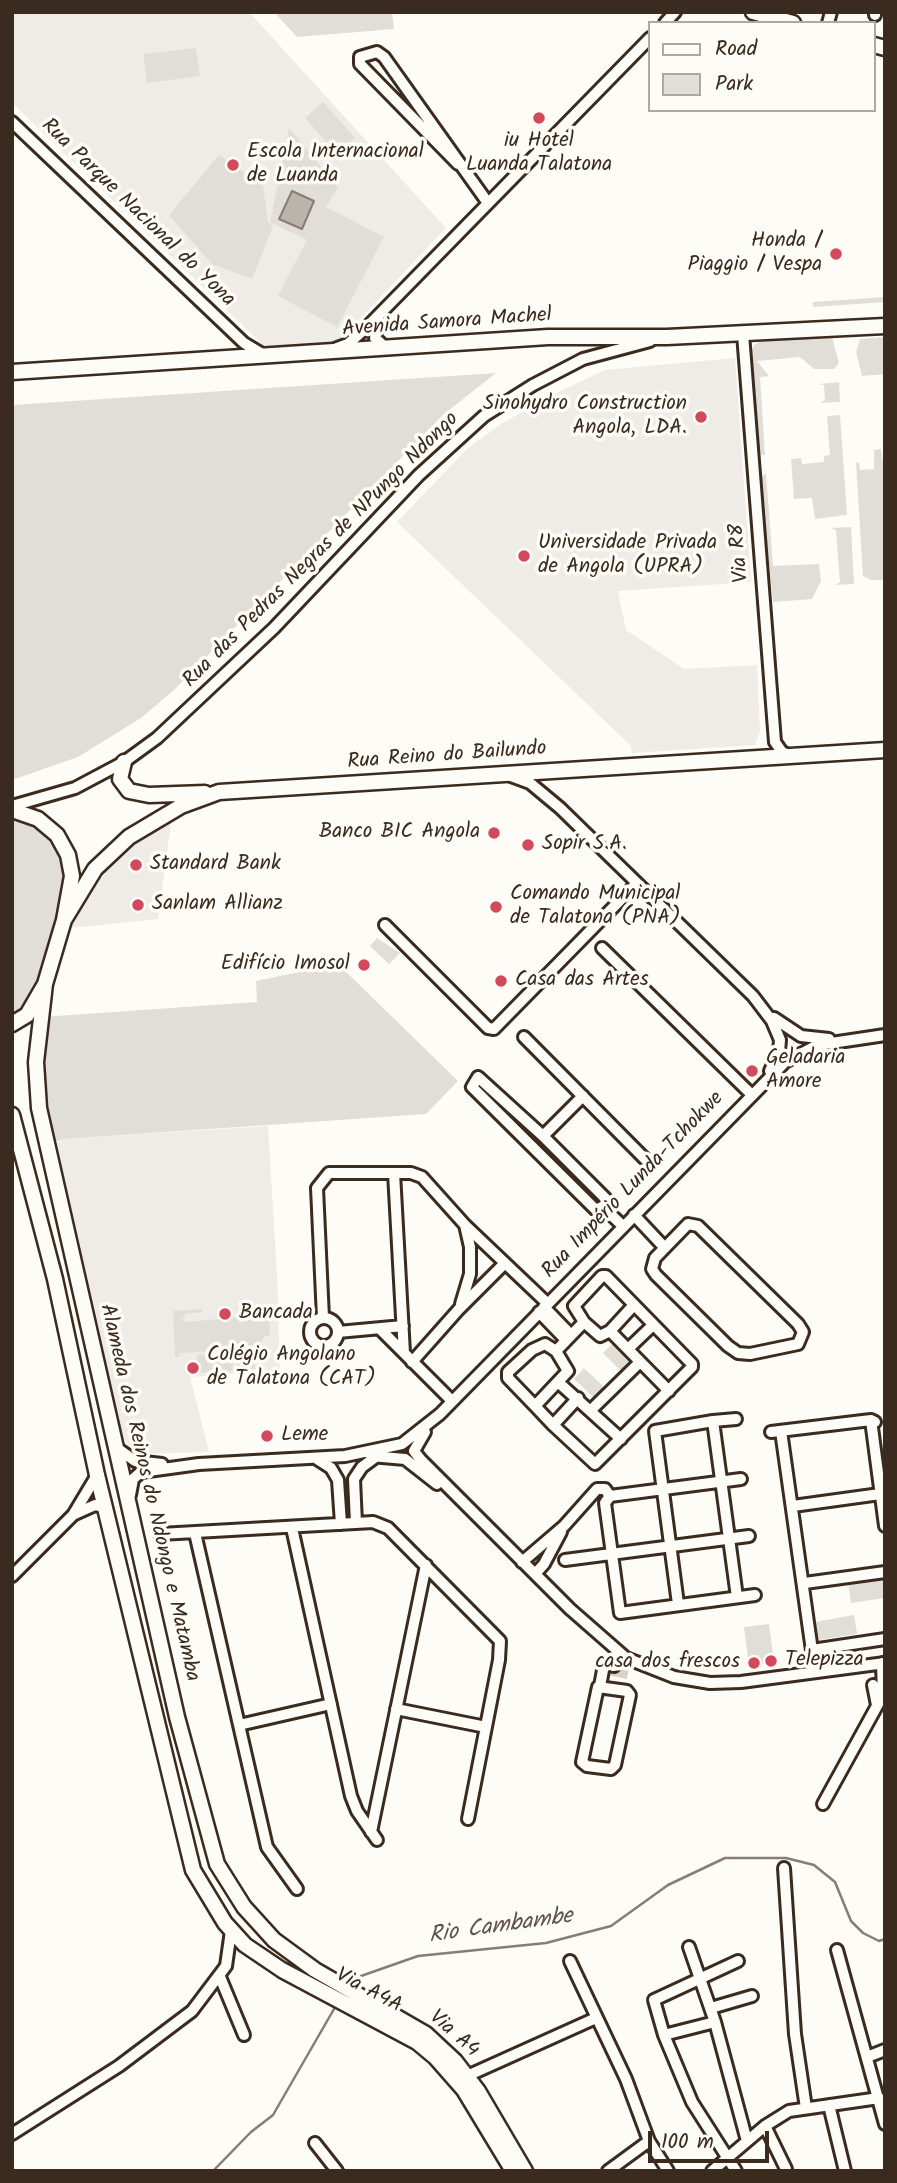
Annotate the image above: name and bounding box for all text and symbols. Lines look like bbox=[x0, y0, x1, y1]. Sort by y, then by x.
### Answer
legend bbox=[648, 21, 876, 112]
text: Road bbox=[715, 33, 757, 66]
text: Park bbox=[715, 68, 753, 101]
marker: iu Hotel Luanda Talatona bbox=[531, 110, 547, 126]
street label: Rua Parque Nacional do Yona bbox=[35, 115, 239, 313]
place label: iu Hotel Luanda Talatona bbox=[466, 129, 612, 179]
place label: Escola Internacional de Luanda bbox=[247, 140, 424, 190]
marker: Escola Internacional de Luanda bbox=[225, 157, 241, 173]
place label: Honda / Piaggio / Vespa bbox=[688, 229, 822, 279]
marker: Honda / Piaggio / Vespa bbox=[828, 246, 844, 262]
street label: Avenida Samora Machel bbox=[341, 304, 553, 344]
place label: Sinohydro Construction Angola, LDA. bbox=[483, 392, 687, 442]
street label: Rua das Pedras Negras de NPungo Ndongo bbox=[179, 408, 465, 694]
marker: Sinohydro Construction Angola, LDA. bbox=[693, 409, 709, 425]
street label: Via R8 bbox=[726, 522, 756, 584]
place label: Universidade Privada de Angola (UPRA) bbox=[538, 531, 717, 581]
marker: Universidade Privada de Angola (UPRA) bbox=[516, 548, 532, 564]
street label: Rua Reino do Bailundo bbox=[347, 737, 547, 777]
place label: Banco BIC Angola bbox=[319, 820, 480, 846]
marker: Banco BIC Angola bbox=[486, 825, 502, 841]
place label: Sopir S.A. bbox=[542, 832, 627, 858]
marker: Sopir S.A. bbox=[520, 837, 536, 853]
place label: Standard Bank bbox=[150, 852, 281, 878]
marker: Standard Bank bbox=[128, 857, 144, 873]
place label: Comando Municipal de Talatona (PNA) bbox=[510, 882, 681, 932]
place label: Sanlam Allianz bbox=[152, 892, 283, 918]
marker: Sanlam Allianz bbox=[130, 897, 146, 913]
marker: Comando Municipal de Talatona (PNA) bbox=[488, 899, 504, 915]
place label: Edifício Imosol bbox=[221, 952, 350, 978]
marker: Edifício Imosol bbox=[356, 957, 372, 973]
place label: Casa das Artes bbox=[515, 968, 649, 994]
marker: Casa das Artes bbox=[493, 973, 509, 989]
place label: Geladaria Amore bbox=[766, 1046, 845, 1096]
marker: Geladaria Amore bbox=[744, 1063, 760, 1079]
street label: Rua Império Lunda-Tchokwe bbox=[538, 1087, 730, 1285]
place label: Bancada bbox=[239, 1301, 313, 1327]
street label: Alameda dos Reinos do Ndongo e Matamba bbox=[92, 1302, 204, 1684]
marker: Bancada bbox=[217, 1306, 233, 1322]
place label: Colégio Angolano de Talatona (CAT) bbox=[207, 1343, 376, 1393]
marker: Colégio Angolano de Talatona (CAT) bbox=[185, 1360, 201, 1376]
place label: Leme bbox=[281, 1423, 328, 1449]
marker: Leme bbox=[259, 1428, 275, 1444]
place label: Telepizza bbox=[785, 1648, 864, 1674]
place label: casa dos frescos bbox=[595, 1650, 740, 1676]
marker: Telepizza bbox=[763, 1653, 779, 1669]
marker: casa dos frescos bbox=[746, 1655, 762, 1671]
water label: Rio Cambambe bbox=[427, 1904, 575, 1952]
street label: Via A4A bbox=[330, 1964, 406, 2020]
street label: Via A4 bbox=[423, 2006, 483, 2064]
scale bar bbox=[652, 2116, 773, 2160]
text: 100 m bbox=[661, 2126, 714, 2159]

